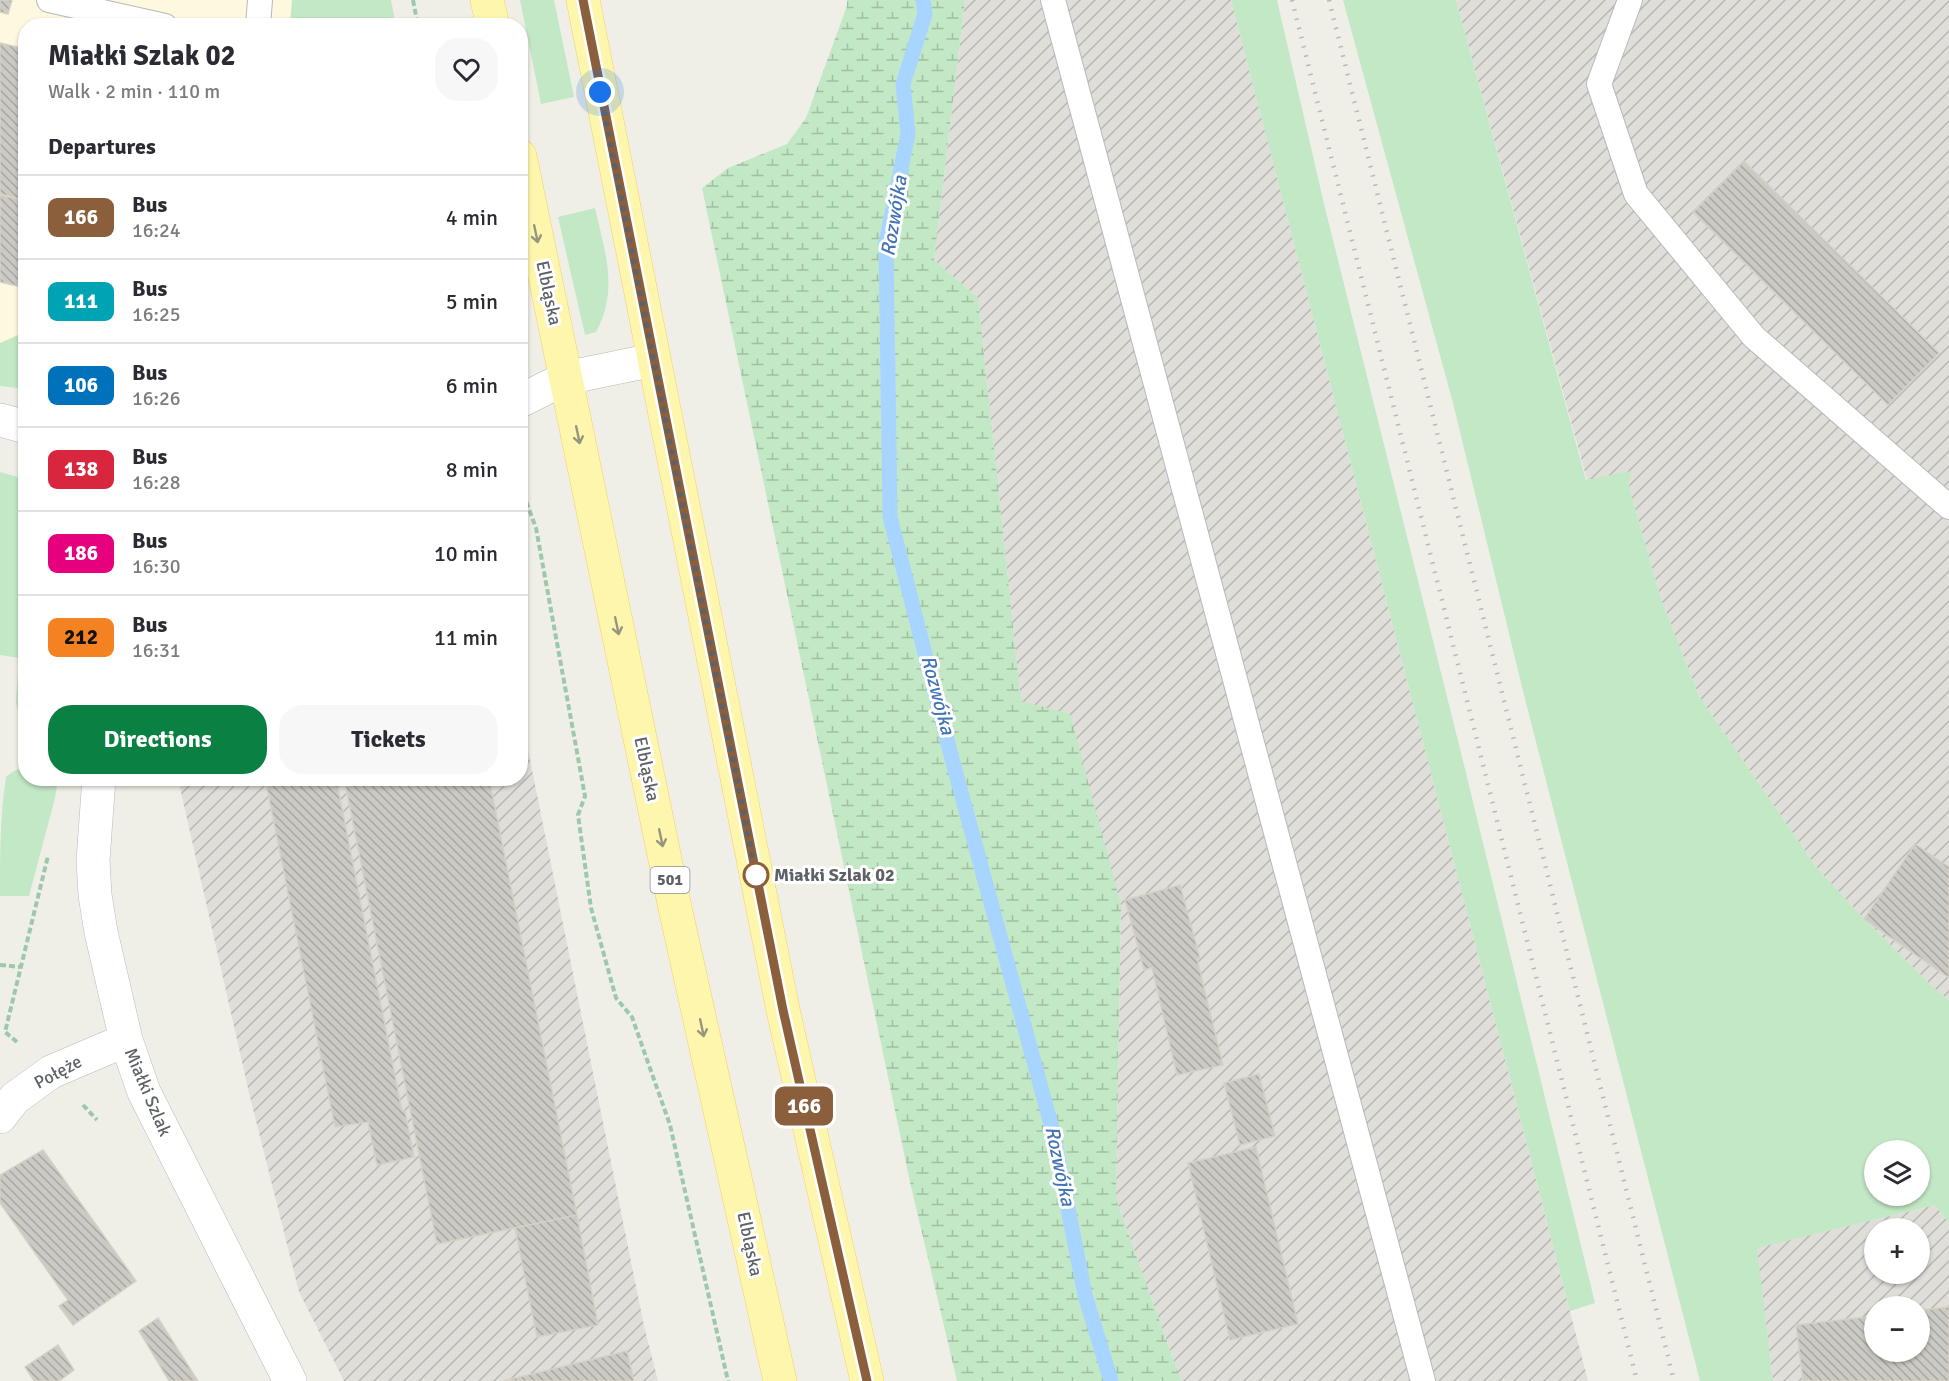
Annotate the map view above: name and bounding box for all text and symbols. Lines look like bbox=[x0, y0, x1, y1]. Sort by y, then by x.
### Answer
button: heart bbox=[435, 38, 498, 101]
text: Miałki Szlak 02 bbox=[48, 39, 236, 73]
your location bbox=[585, 77, 615, 107]
text: Walk · 2 min · 110 m bbox=[48, 79, 220, 104]
text: Departures bbox=[48, 133, 156, 160]
water label: Rozwójka bbox=[875, 173, 913, 258]
text: Bus bbox=[132, 191, 167, 218]
text: 166 bbox=[64, 204, 98, 230]
text: 4 min bbox=[446, 204, 498, 231]
text: 16:24 bbox=[132, 218, 181, 243]
one-way arrow bbox=[531, 223, 542, 243]
street label: Elbląska bbox=[531, 259, 567, 327]
text: Bus bbox=[132, 275, 167, 302]
text: 111 bbox=[64, 288, 98, 314]
text: 5 min bbox=[446, 288, 498, 315]
text: 16:25 bbox=[132, 302, 181, 327]
text: Bus bbox=[132, 359, 167, 386]
text: 106 bbox=[64, 372, 98, 398]
text: 6 min bbox=[446, 372, 498, 399]
text: 16:26 bbox=[132, 386, 181, 411]
one-way arrow bbox=[573, 425, 584, 444]
text: Bus bbox=[132, 443, 167, 470]
text: 138 bbox=[64, 456, 98, 482]
text: 8 min bbox=[446, 456, 498, 483]
text: 16:28 bbox=[132, 470, 181, 495]
text: Bus bbox=[132, 527, 167, 554]
text: 186 bbox=[64, 540, 98, 566]
text: 10 min bbox=[434, 540, 498, 567]
text: 16:30 bbox=[132, 554, 181, 579]
text: Bus bbox=[132, 611, 167, 638]
one-way arrow bbox=[612, 616, 624, 635]
text: 212 bbox=[64, 624, 98, 650]
text: 11 min bbox=[434, 624, 498, 651]
text: 16:31 bbox=[132, 638, 181, 663]
water label: Rozwójka bbox=[915, 653, 961, 738]
button: Directions bbox=[48, 705, 267, 774]
button: Tickets bbox=[279, 705, 498, 774]
street label: Elbląska bbox=[629, 735, 665, 803]
one-way arrow bbox=[656, 827, 667, 847]
marker: Miałki Szlak 02 bbox=[743, 862, 769, 888]
place label: Miałki Szlak 02 bbox=[774, 864, 895, 886]
road number: 501 bbox=[650, 867, 690, 893]
one-way arrow bbox=[697, 1018, 708, 1038]
street label: Miałki Szlak bbox=[120, 1045, 176, 1139]
street label: Połęże bbox=[30, 1050, 86, 1094]
line badge: 166 bbox=[770, 1086, 838, 1126]
text: 166 bbox=[787, 1093, 821, 1119]
water label: Rozwójka bbox=[1039, 1124, 1081, 1209]
map controls bbox=[1864, 1140, 1930, 1362]
button: layers bbox=[1864, 1140, 1930, 1206]
street label: Elbląska bbox=[732, 1210, 768, 1278]
button: + bbox=[1864, 1218, 1930, 1284]
button: − bbox=[1864, 1296, 1930, 1362]

